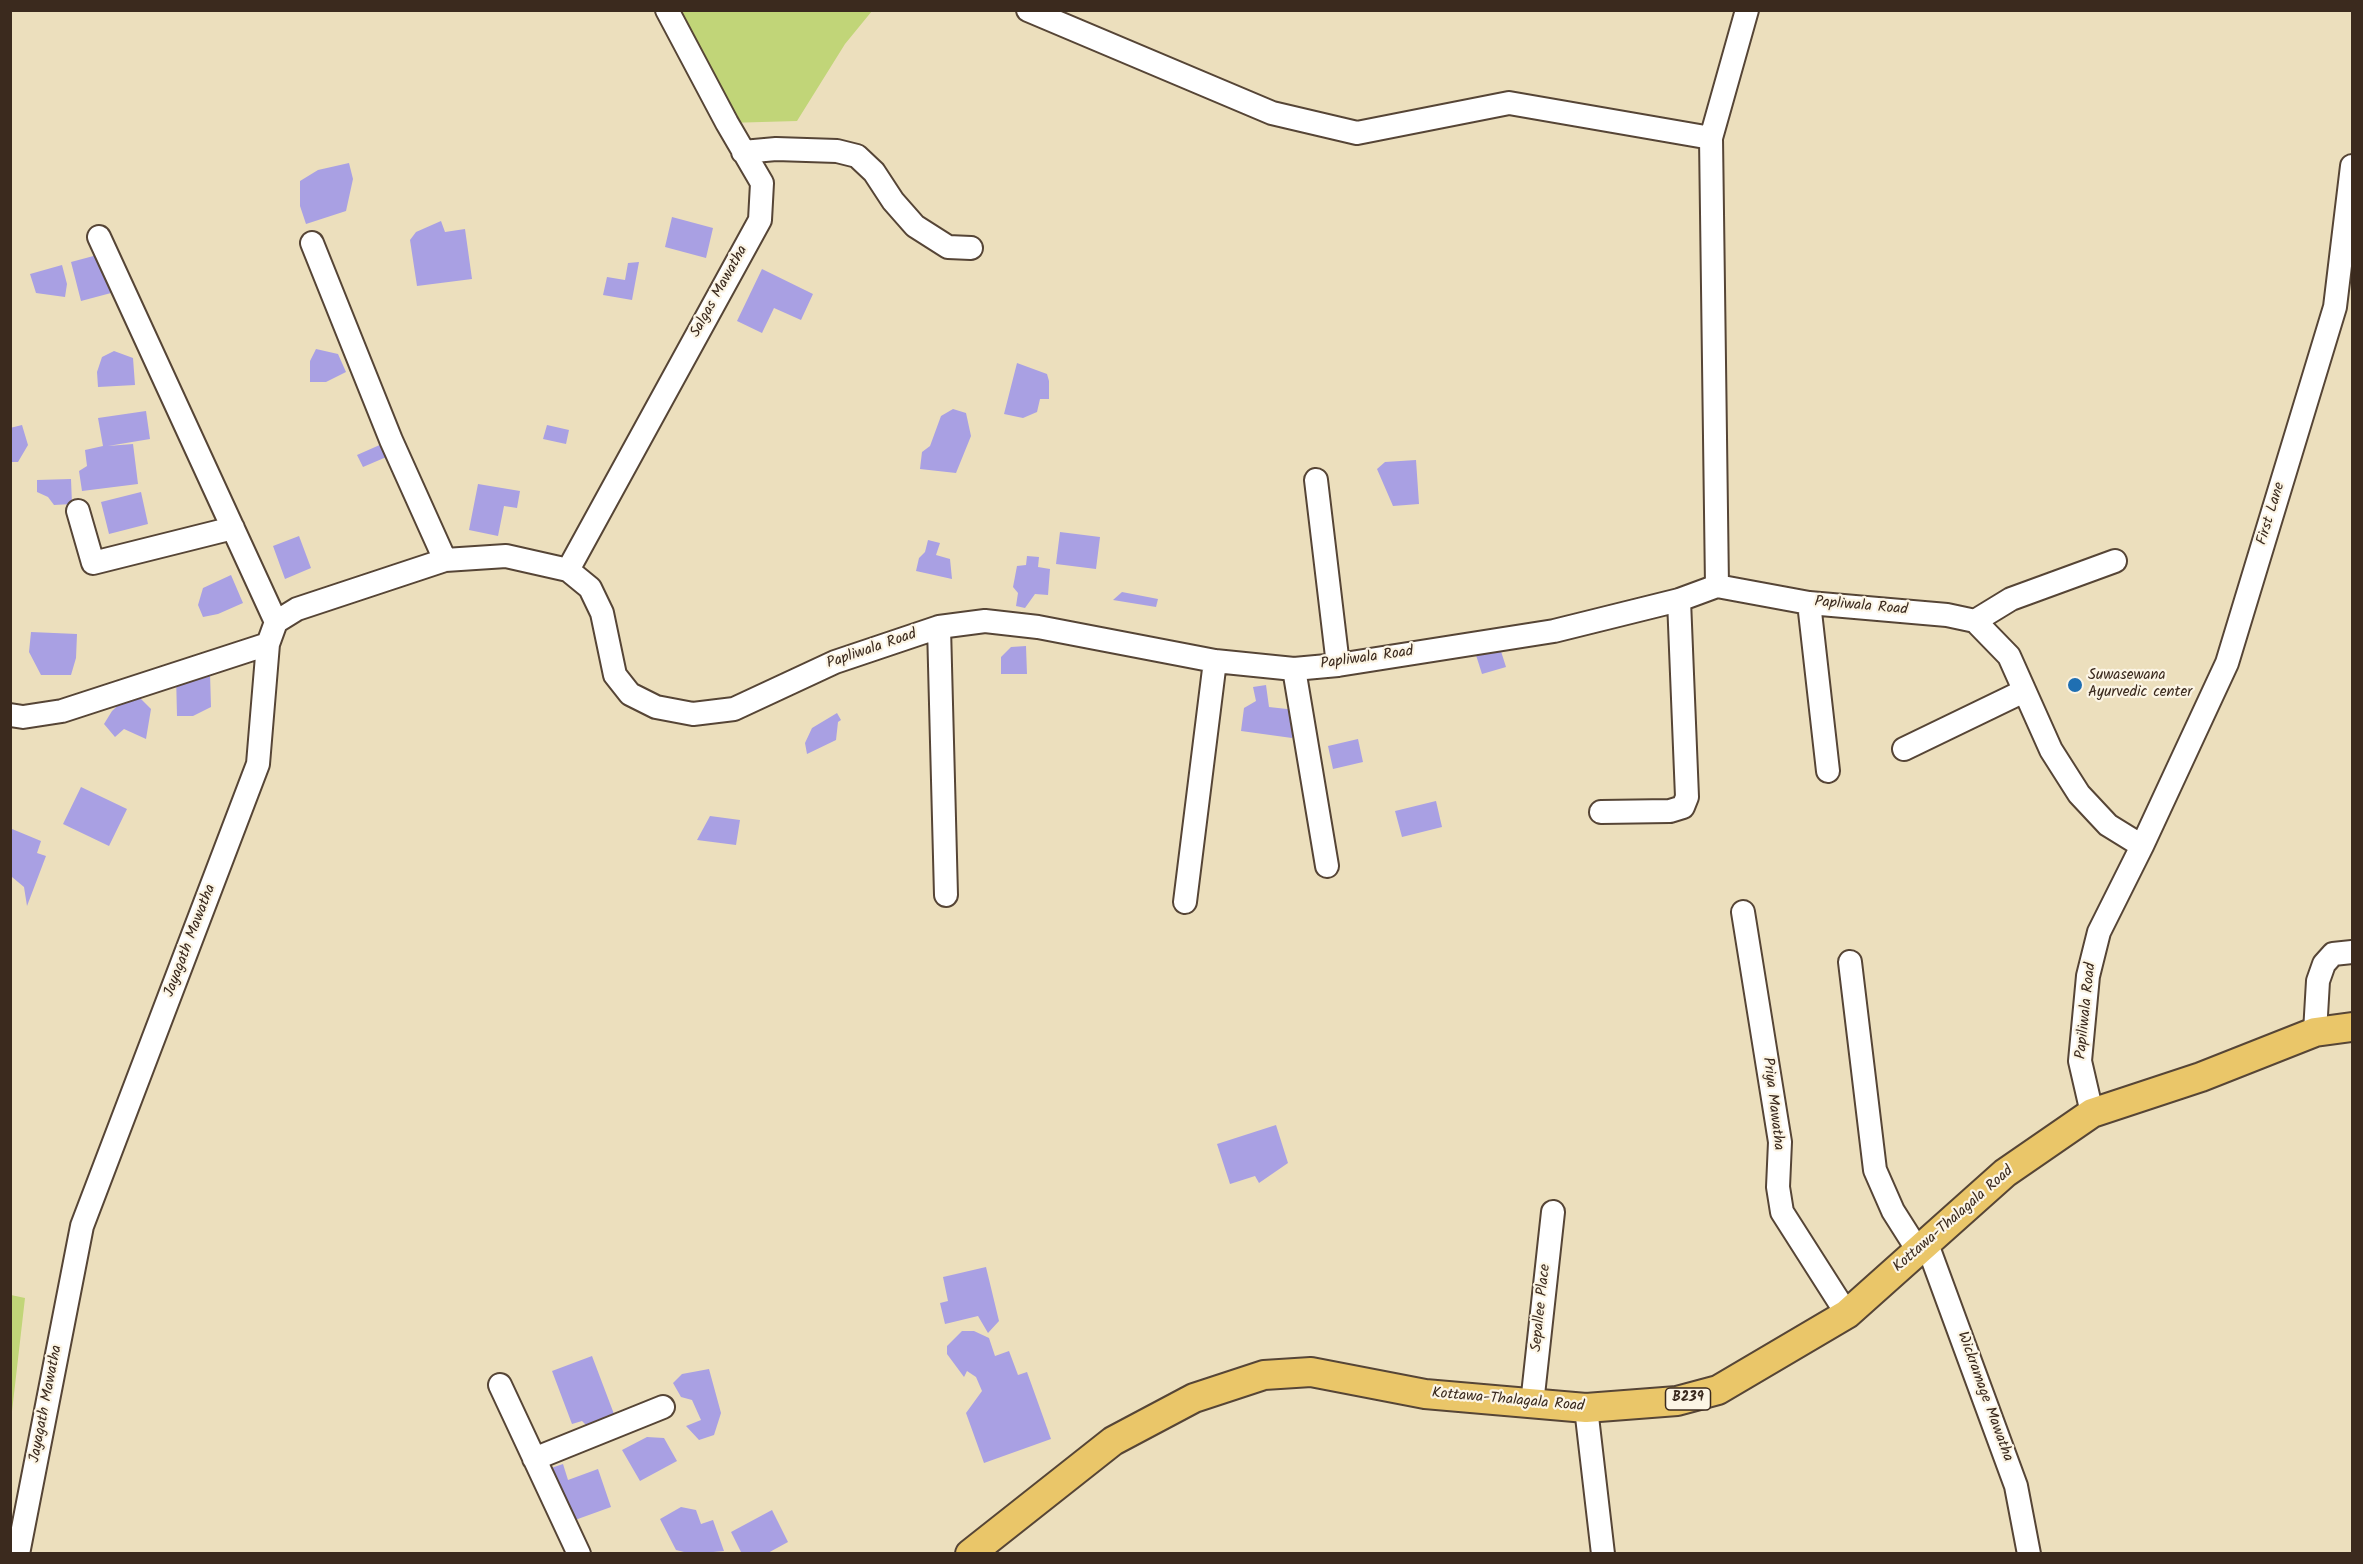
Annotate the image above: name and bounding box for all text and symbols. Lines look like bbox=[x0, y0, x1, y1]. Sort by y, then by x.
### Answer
street label: Salgas Mawatha bbox=[687, 243, 753, 341]
street label: First Lane bbox=[2254, 480, 2290, 548]
street label: Papliwala Road bbox=[1814, 594, 1908, 620]
street label: Papliwala Road bbox=[825, 626, 919, 674]
street label: Papliwala Road bbox=[1319, 644, 1415, 674]
place label: Suwasewana Ayurvedic center bbox=[2088, 667, 2192, 702]
marker: Suwasewana Ayurvedic center bbox=[2066, 676, 2084, 694]
street label: Jayagath Mawatha bbox=[161, 882, 221, 1000]
street label: Papiliwala Road bbox=[2073, 962, 2101, 1060]
street label: Priya Mawatha bbox=[1757, 1056, 1787, 1152]
street label: Kottawa-Thalagala Road bbox=[1890, 1163, 2018, 1277]
street label: Sepallee Place bbox=[1528, 1263, 1556, 1353]
street label: Wickramage Mawatha bbox=[1952, 1330, 2016, 1464]
street label: Jayagath Mawatha bbox=[27, 1344, 67, 1464]
street label: Kottawa-Thalagala Road bbox=[1431, 1385, 1585, 1417]
road number: B239 bbox=[1666, 1388, 1710, 1410]

